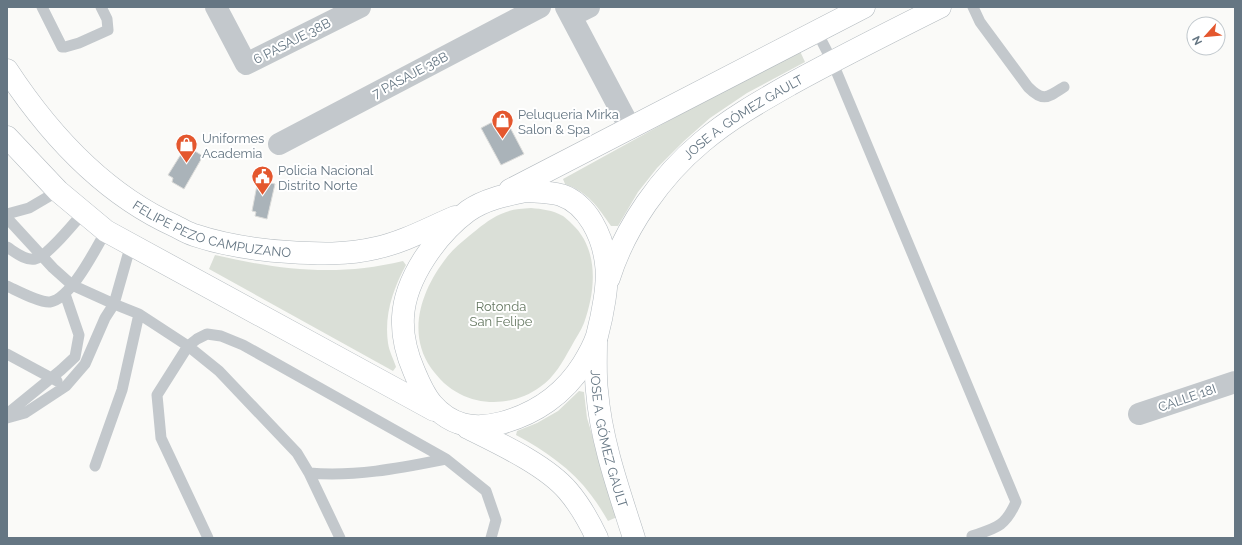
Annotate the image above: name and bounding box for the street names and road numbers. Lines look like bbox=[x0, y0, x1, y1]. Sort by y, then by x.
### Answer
street label: 6 PASAJE 38B bbox=[251, 15, 333, 67]
street label: 7 PASAJE 38B bbox=[370, 49, 451, 101]
street label: JOSE A. GÓMEZ GAULT bbox=[680, 72, 805, 162]
street label: FELIPE PEZO CAMPUZANO bbox=[130, 197, 292, 260]
street label: JOSE A. GÓMEZ GAULT bbox=[588, 369, 631, 509]
street label: CALLE 18I bbox=[1156, 381, 1218, 415]

